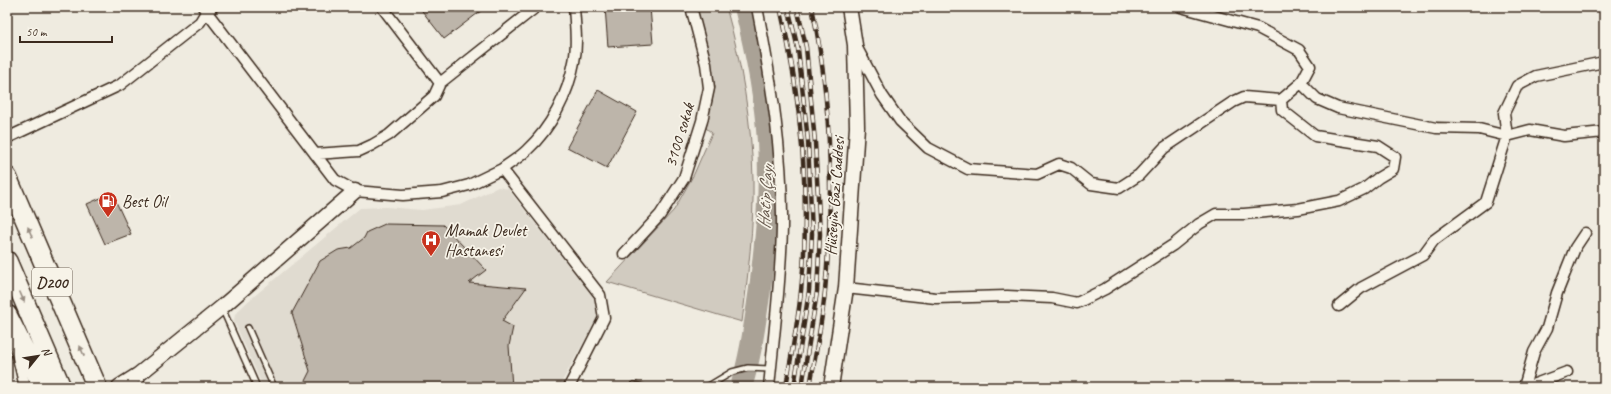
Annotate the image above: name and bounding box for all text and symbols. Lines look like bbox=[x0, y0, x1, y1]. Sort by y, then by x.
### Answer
scale bar bbox=[20, 18, 112, 44]
text: 50 m bbox=[26, 24, 48, 40]
street label: 3100 sokak bbox=[660, 99, 700, 170]
street label: Hüseyin Gazi Caddesi bbox=[820, 134, 849, 256]
water label: Hatip Çayı bbox=[752, 162, 778, 230]
fuel station icon: Best Oil bbox=[97, 190, 119, 218]
place label: Best Oil bbox=[122, 191, 170, 212]
place label: Mamak Devlet Hastanesi bbox=[445, 220, 529, 261]
one-way arrow bbox=[27, 225, 33, 237]
hospital icon: Mamak Devlet Hastanesi bbox=[420, 229, 442, 257]
road number: D200 bbox=[32, 268, 72, 296]
one-way arrow bbox=[20, 292, 26, 304]
north arrow bbox=[18, 336, 58, 376]
text: N bbox=[39, 345, 56, 359]
one-way arrow bbox=[79, 346, 85, 357]

